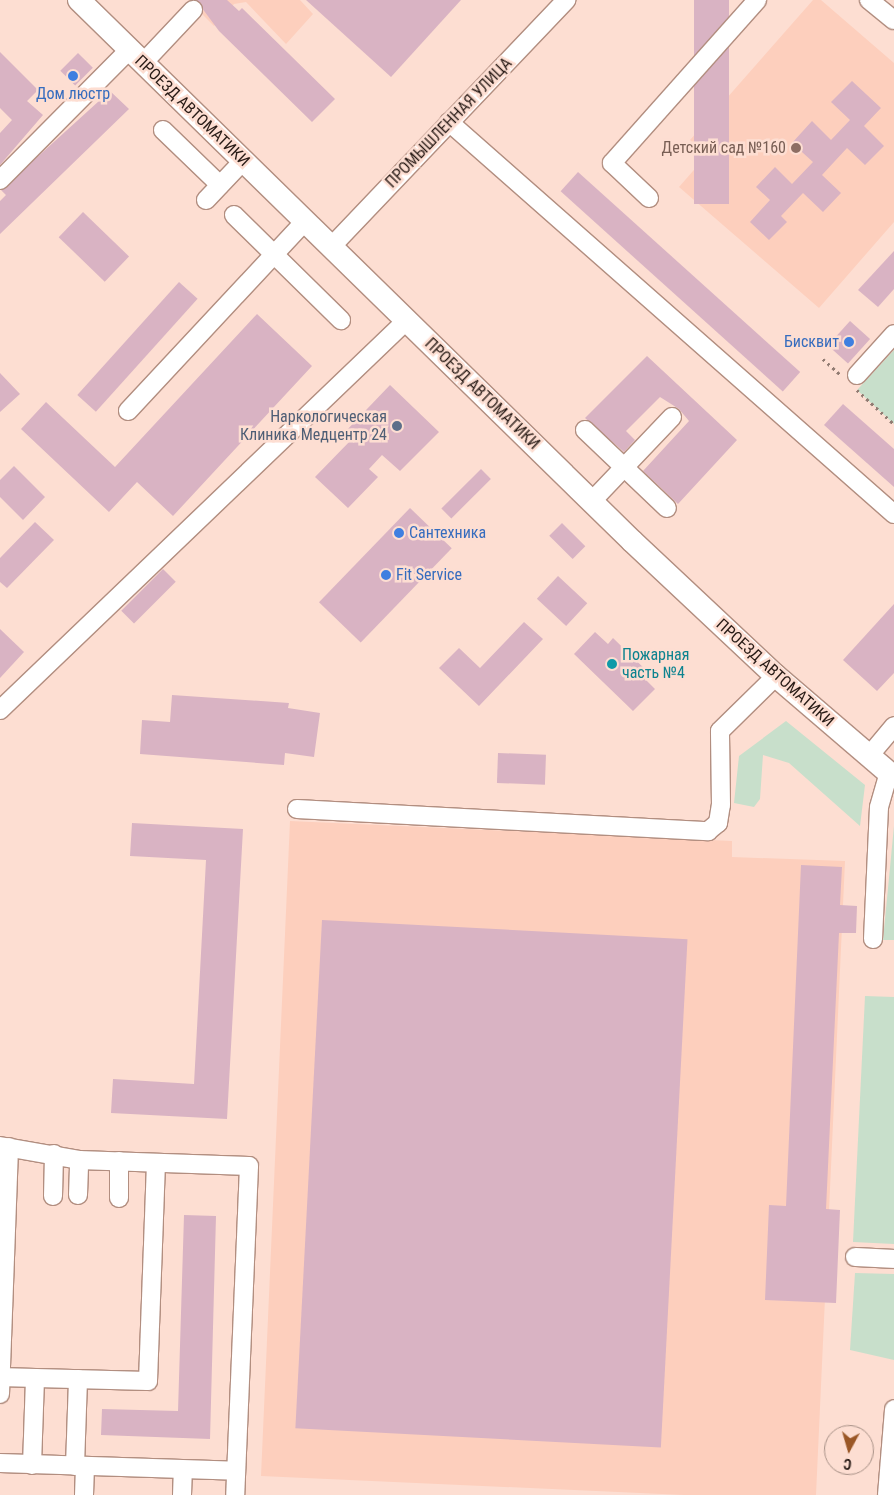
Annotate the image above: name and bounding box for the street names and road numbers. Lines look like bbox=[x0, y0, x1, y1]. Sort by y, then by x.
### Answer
street label: ПРОЕЗД АВТОМАТИКИ bbox=[131, 51, 253, 171]
street label: ПРОМЫШЛЕННАЯ УЛИЦА bbox=[382, 54, 516, 192]
street label: ПРОЕЗД АВТОМАТИКИ bbox=[421, 334, 543, 454]
street label: ПРОЕЗД АВТОМАТИКИ bbox=[712, 615, 838, 731]

